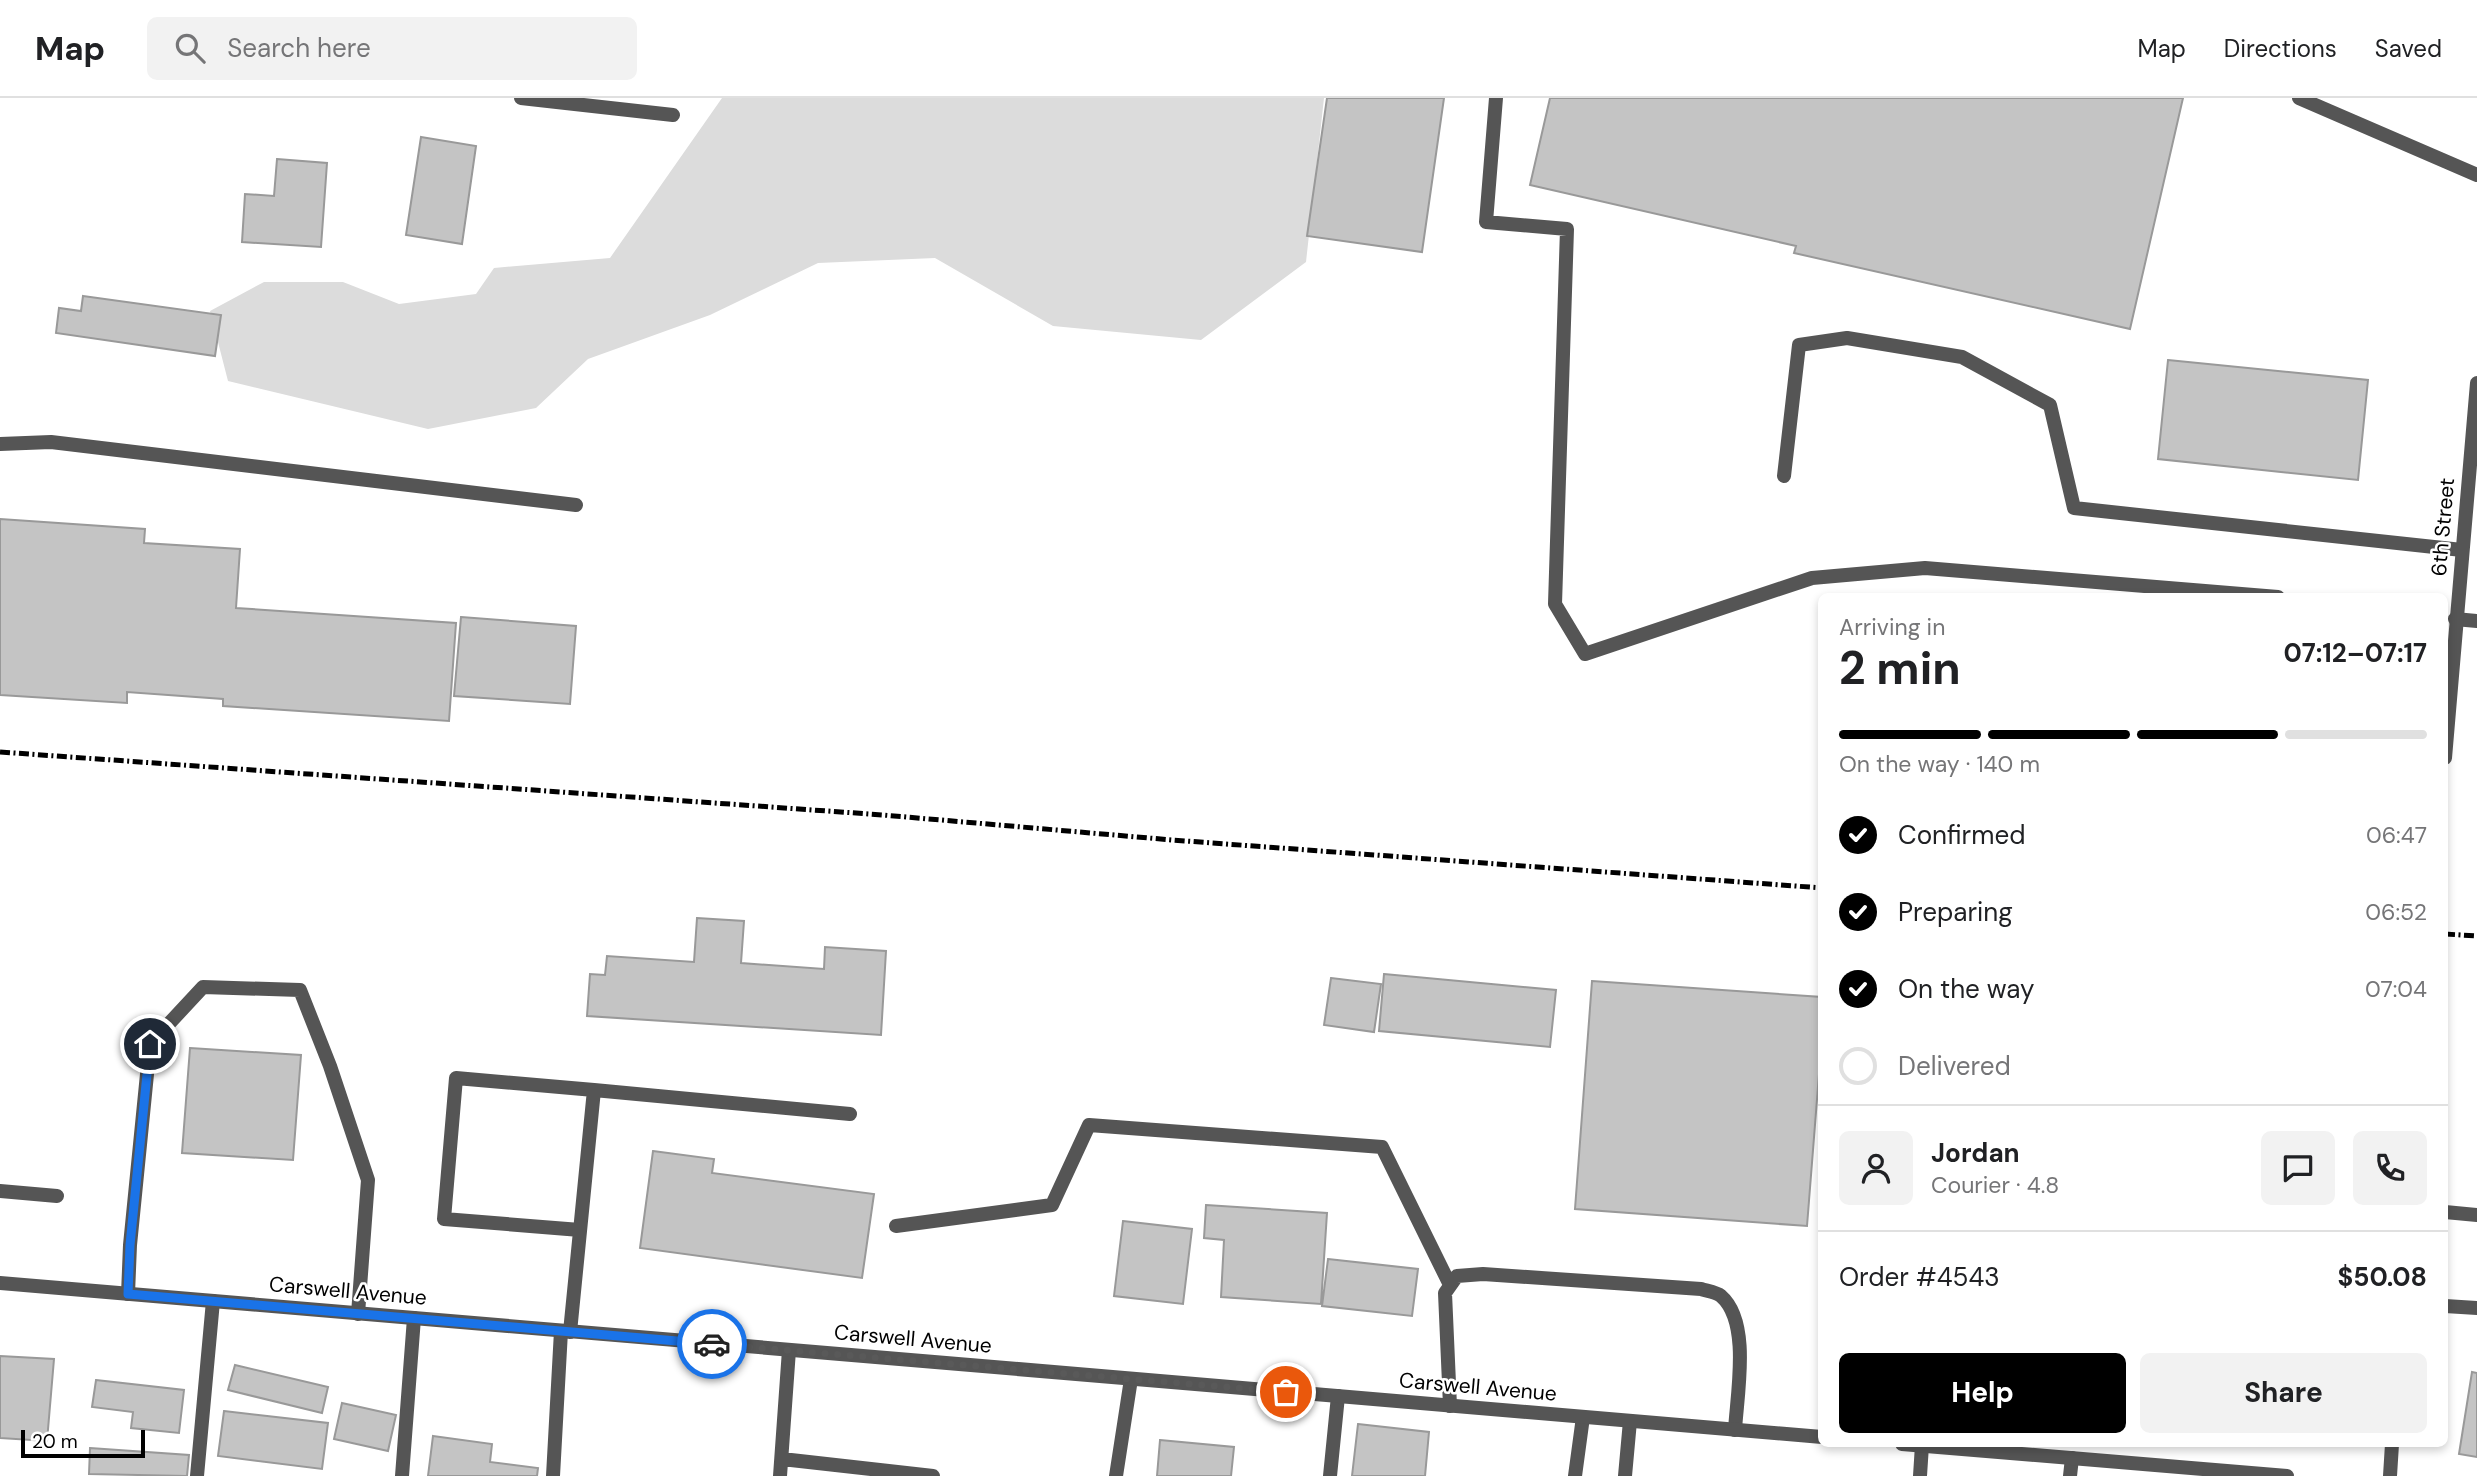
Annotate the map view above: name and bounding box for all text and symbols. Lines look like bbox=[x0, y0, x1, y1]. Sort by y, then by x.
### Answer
search box bbox=[147, 17, 637, 80]
text: Map bbox=[35, 27, 105, 70]
icon: search bbox=[171, 29, 209, 67]
text: Search here bbox=[227, 31, 371, 65]
text: Map bbox=[2138, 33, 2186, 64]
text: Directions bbox=[2224, 33, 2337, 64]
text: Saved bbox=[2375, 33, 2442, 64]
street label: 6th Street bbox=[2425, 477, 2461, 577]
text: Arriving in bbox=[1839, 612, 1945, 642]
text: 07:12–07:17 bbox=[2284, 636, 2427, 670]
text: 2 min bbox=[1839, 638, 1961, 698]
text: On the way · 140 m bbox=[1839, 749, 2040, 779]
icon: check bbox=[1839, 816, 1877, 854]
text: Confirmed bbox=[1898, 818, 2025, 852]
text: 06:47 bbox=[2366, 820, 2427, 850]
icon: check bbox=[1839, 893, 1877, 931]
text: Preparing bbox=[1898, 895, 2013, 929]
text: 06:52 bbox=[2365, 897, 2427, 927]
icon: check bbox=[1839, 970, 1877, 1008]
text: On the way bbox=[1898, 972, 2034, 1006]
text: 07:04 bbox=[2365, 974, 2427, 1004]
pin bbox=[120, 1014, 180, 1074]
icon: home bbox=[131, 1025, 169, 1063]
text: Delivered bbox=[1898, 1049, 2011, 1083]
button: person bbox=[1839, 1131, 1913, 1205]
button: chat bbox=[2261, 1131, 2335, 1205]
button: phone bbox=[2353, 1131, 2427, 1205]
text: Jordan bbox=[1931, 1136, 2020, 1170]
text: Courier · 4.8 bbox=[1931, 1170, 2059, 1200]
text: Order #4543 bbox=[1839, 1260, 2000, 1294]
text: $50.08 bbox=[2338, 1260, 2427, 1294]
street label: Carswell Avenue bbox=[268, 1270, 428, 1312]
courier bbox=[677, 1309, 747, 1379]
street label: Carswell Avenue bbox=[833, 1318, 993, 1360]
icon: car bbox=[693, 1325, 731, 1363]
button: Help bbox=[1839, 1353, 2126, 1433]
button: Share bbox=[2140, 1353, 2427, 1433]
pin bbox=[1256, 1362, 1316, 1422]
street label: Carswell Avenue bbox=[1398, 1366, 1558, 1408]
icon: bag bbox=[1267, 1373, 1305, 1411]
scale bar bbox=[21, 1427, 145, 1459]
text: 20 m bbox=[32, 1429, 78, 1454]

